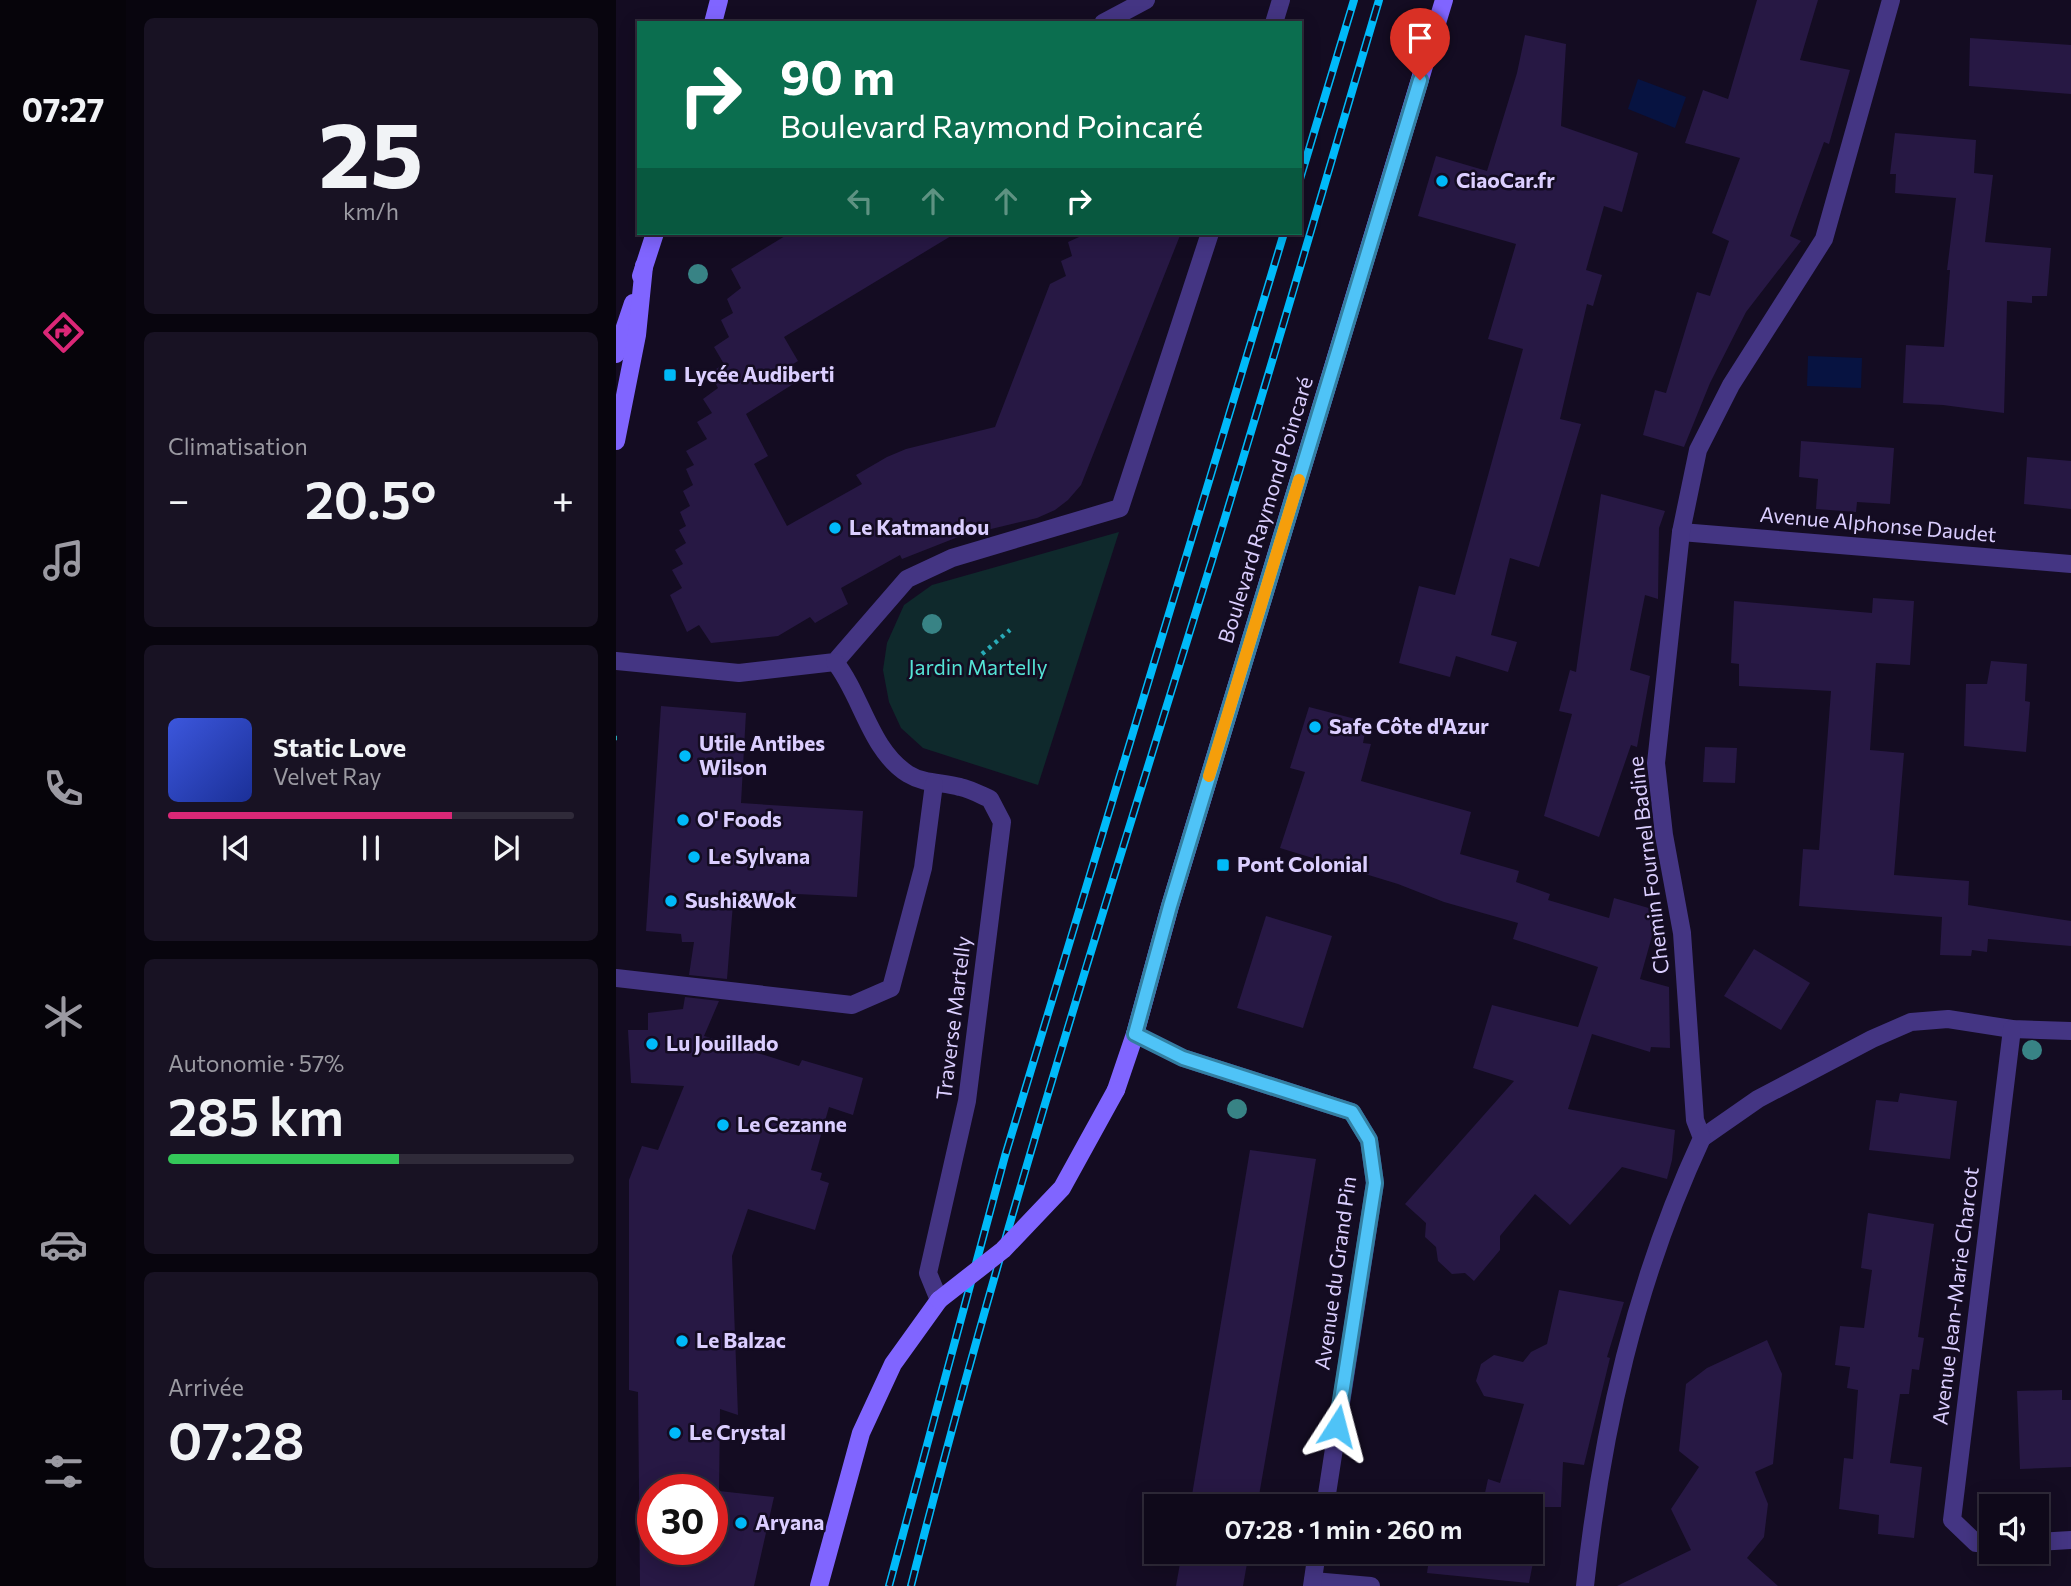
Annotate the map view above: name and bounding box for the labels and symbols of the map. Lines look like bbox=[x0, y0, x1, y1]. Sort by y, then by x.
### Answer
pin bbox=[1390, 8, 1450, 80]
place label: CiaoCar.fr bbox=[1456, 167, 1555, 192]
marker: CiaoCar.fr bbox=[1434, 173, 1450, 189]
place label: Lycée Audiberti bbox=[684, 361, 835, 386]
marker: Lycée Audiberti bbox=[662, 367, 678, 383]
street label: Boulevard Raymond Poincaré bbox=[1212, 373, 1317, 646]
street label: Avenue Alphonse Daudet bbox=[1759, 501, 1997, 546]
place label: Le Katmandou bbox=[849, 514, 989, 539]
marker: Le Katmandou bbox=[827, 520, 843, 536]
park label: Jardin Martelly bbox=[908, 654, 1048, 679]
place label: Safe Côte d'Azur bbox=[1329, 713, 1489, 738]
marker: Safe Côte d'Azur bbox=[1307, 719, 1323, 735]
place label: Utile Antibes Wilson bbox=[699, 730, 825, 779]
marker: Utile Antibes Wilson bbox=[677, 748, 693, 764]
street label: Chemin Fournel Badine bbox=[1622, 755, 1673, 975]
place label: O' Foods bbox=[697, 806, 782, 831]
marker: O' Foods bbox=[675, 812, 691, 828]
place label: Le Sylvana bbox=[708, 843, 810, 868]
marker: Le Sylvana bbox=[686, 849, 702, 865]
place label: Pont Colonial bbox=[1237, 851, 1368, 876]
marker: Pont Colonial bbox=[1215, 857, 1231, 873]
place label: Sushi&Wok bbox=[685, 887, 797, 912]
marker: Sushi&Wok bbox=[663, 893, 679, 909]
street label: Traverse Martelly bbox=[930, 934, 975, 1101]
place label: Lu Jouillado bbox=[666, 1030, 779, 1055]
marker: Lu Jouillado bbox=[644, 1036, 660, 1052]
place label: Le Cezanne bbox=[737, 1111, 847, 1136]
marker: Le Cezanne bbox=[715, 1117, 731, 1133]
street label: Avenue Jean-Marie Charcot bbox=[1926, 1165, 1983, 1426]
street label: Avenue du Grand Pin bbox=[1309, 1174, 1360, 1371]
place label: Le Balzac bbox=[696, 1327, 786, 1352]
marker: Le Balzac bbox=[674, 1333, 690, 1349]
position arrow bbox=[1300, 1389, 1374, 1463]
place label: Le Crystal bbox=[689, 1419, 786, 1444]
marker: Le Crystal bbox=[667, 1425, 683, 1441]
speed limit sign: 30 bbox=[637, 1474, 728, 1565]
place label: Aryana bbox=[755, 1509, 824, 1534]
marker: Aryana bbox=[733, 1515, 749, 1531]

